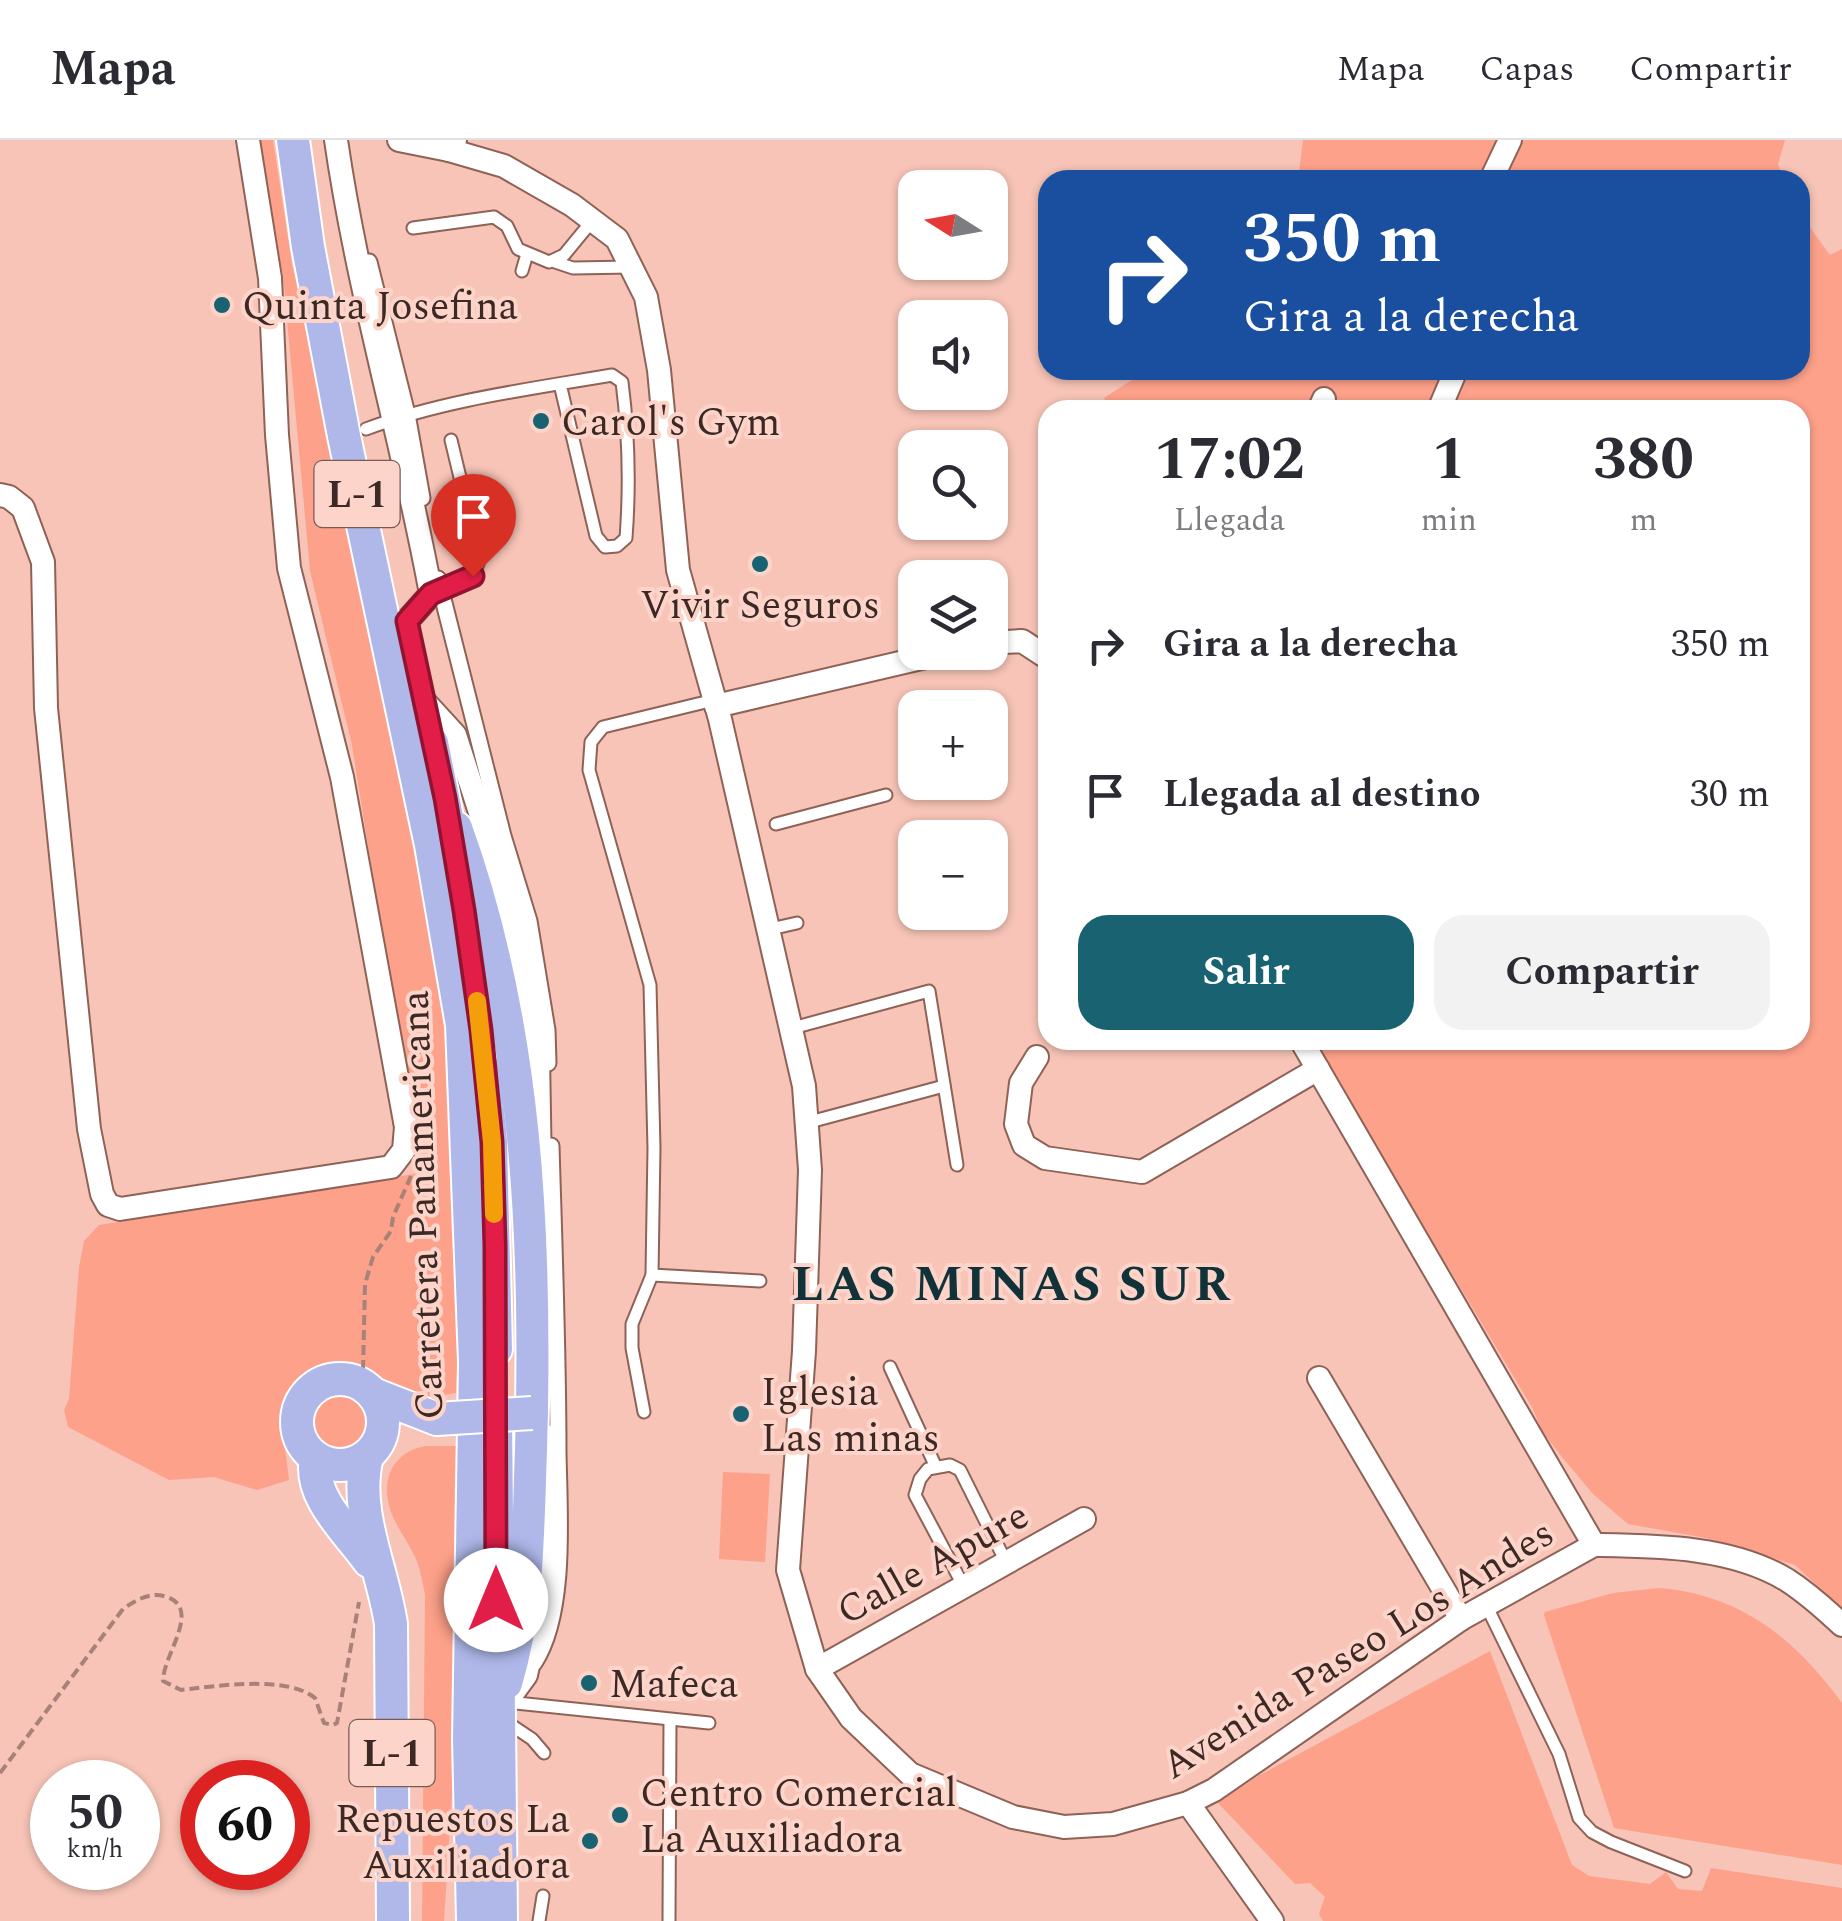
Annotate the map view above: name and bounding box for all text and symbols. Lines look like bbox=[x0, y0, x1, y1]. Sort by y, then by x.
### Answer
text: Mapa bbox=[50, 33, 176, 106]
text: Mapa bbox=[1337, 43, 1425, 96]
text: Capas bbox=[1480, 43, 1574, 96]
text: Compartir bbox=[1629, 43, 1792, 96]
north arrow bbox=[898, 170, 1008, 280]
map controls bbox=[898, 170, 1008, 930]
text: 350 m bbox=[1243, 187, 1441, 293]
icon: right bbox=[1078, 210, 1208, 340]
place label: Quinta Josefina bbox=[242, 277, 519, 338]
text: Gira a la derecha bbox=[1243, 283, 1579, 352]
marker: Quinta Josefina bbox=[211, 294, 233, 316]
button: sound bbox=[898, 300, 1008, 410]
place label: Carol's Gym bbox=[561, 393, 780, 454]
marker: Carol's Gym bbox=[530, 410, 552, 432]
text: 17:02 bbox=[1154, 414, 1305, 506]
text: 1 bbox=[1432, 414, 1466, 506]
text: 380 bbox=[1593, 414, 1694, 506]
button: search bbox=[898, 430, 1008, 540]
road number: L-1 bbox=[314, 461, 400, 527]
pin bbox=[431, 474, 516, 577]
icon: arrive bbox=[446, 489, 501, 544]
text: Llegada bbox=[1174, 496, 1285, 545]
text: min bbox=[1421, 496, 1477, 545]
text: m bbox=[1630, 496, 1657, 545]
marker: Vivir Seguros bbox=[749, 553, 771, 575]
button: layers bbox=[898, 560, 1008, 670]
place label: Vivir Seguros bbox=[640, 576, 880, 637]
text: Gira a la derecha bbox=[1163, 616, 1458, 674]
text: 350 m bbox=[1671, 616, 1770, 674]
icon: right bbox=[1078, 618, 1133, 673]
button: + bbox=[898, 690, 1008, 800]
text: Llegada al destino bbox=[1163, 766, 1481, 824]
text: 30 m bbox=[1690, 766, 1770, 824]
icon: arrive bbox=[1078, 768, 1133, 823]
button: − bbox=[898, 820, 1008, 930]
button: Salir bbox=[1078, 915, 1414, 1030]
button: Compartir bbox=[1434, 915, 1770, 1030]
street label: Carretera Panamericana bbox=[386, 989, 461, 1421]
district label: LAS MINAS SUR bbox=[792, 1247, 1233, 1323]
place label: Iglesia Las minas bbox=[761, 1363, 940, 1470]
marker: Iglesia Las minas bbox=[730, 1403, 752, 1425]
street label: Calle Apure bbox=[826, 1486, 1041, 1642]
street label: Avenida Paseo Los Andes bbox=[1150, 1504, 1567, 1796]
position arrow bbox=[444, 1548, 548, 1652]
place label: Mafeca bbox=[609, 1655, 739, 1716]
marker: Mafeca bbox=[578, 1672, 600, 1694]
road number: L-1 bbox=[350, 1720, 434, 1786]
speed limit sign: 60 bbox=[180, 1760, 310, 1890]
place label: Centro Comercial La Auxiliadora bbox=[640, 1764, 957, 1871]
text: 50 bbox=[67, 1775, 123, 1851]
place label: Repuestos La Auxiliadora bbox=[335, 1790, 570, 1897]
marker: Centro Comercial La Auxiliadora bbox=[609, 1804, 631, 1826]
marker: Repuestos La Auxiliadora bbox=[579, 1830, 601, 1852]
text: km/h bbox=[67, 1831, 123, 1869]

